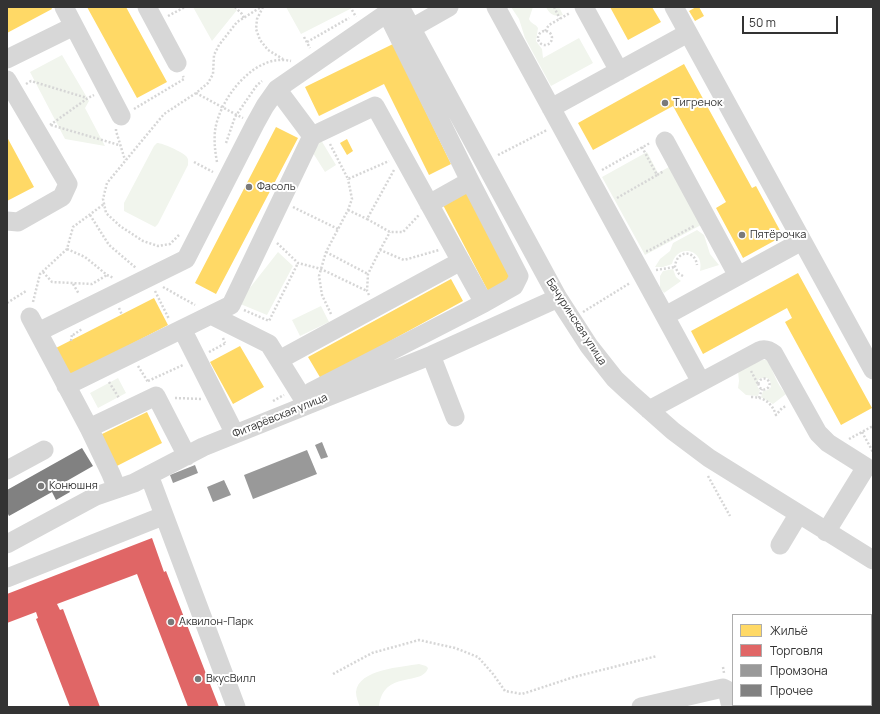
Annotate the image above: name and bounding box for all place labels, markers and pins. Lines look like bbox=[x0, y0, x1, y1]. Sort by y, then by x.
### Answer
place label: Тигренок bbox=[673, 96, 722, 110]
marker: Тигренок bbox=[660, 98, 670, 108]
place label: Фасоль bbox=[257, 180, 296, 194]
marker: Фасоль bbox=[244, 182, 254, 192]
place label: Пятёрочка bbox=[750, 228, 806, 242]
marker: Пятёрочка bbox=[737, 230, 747, 240]
place label: Конюшня bbox=[49, 479, 98, 493]
marker: Конюшня bbox=[36, 481, 46, 491]
place label: Аквилон-Парк bbox=[179, 615, 253, 629]
marker: Аквилон-Парк bbox=[166, 617, 176, 627]
place label: ВкусВилл bbox=[206, 672, 256, 686]
marker: ВкусВилл bbox=[193, 674, 203, 684]

